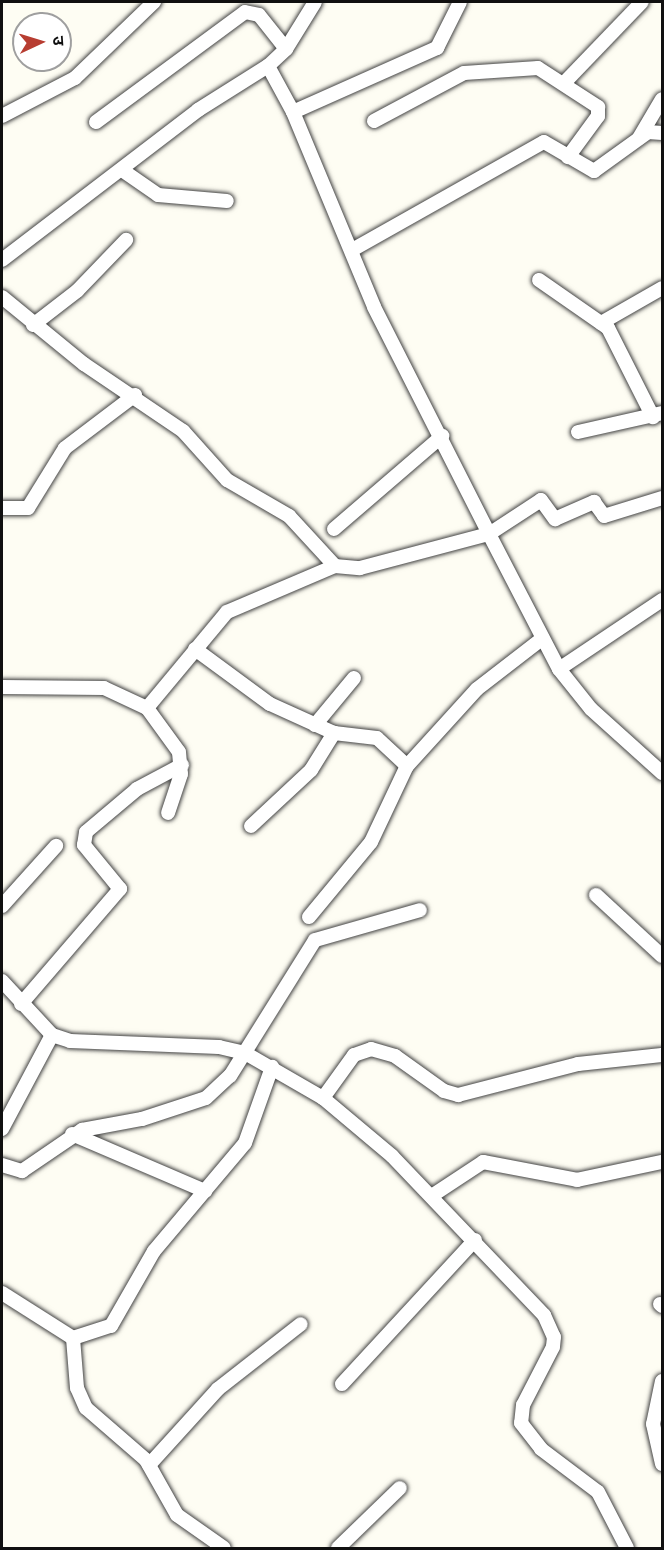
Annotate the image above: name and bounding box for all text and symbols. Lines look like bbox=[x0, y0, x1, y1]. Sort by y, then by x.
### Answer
north arrow bbox=[12, 12, 72, 72]
text: उ bbox=[49, 36, 68, 46]

